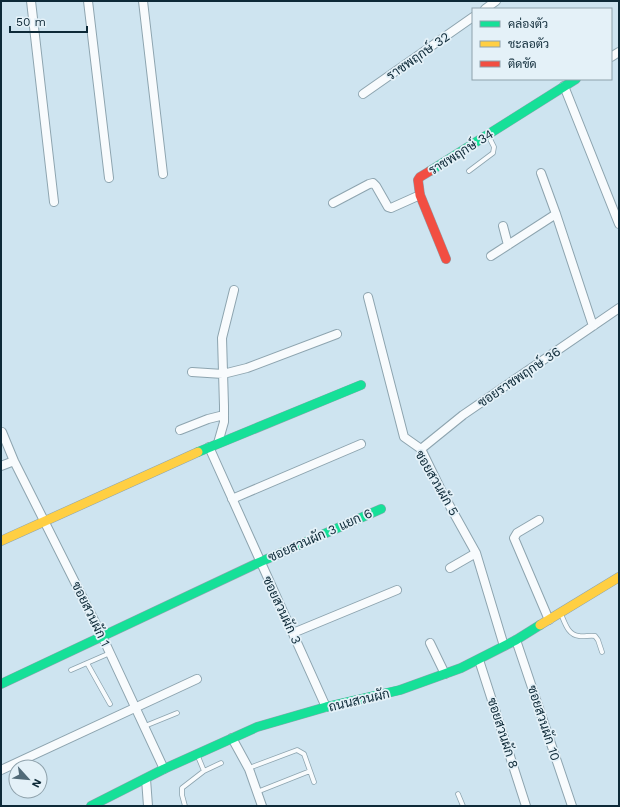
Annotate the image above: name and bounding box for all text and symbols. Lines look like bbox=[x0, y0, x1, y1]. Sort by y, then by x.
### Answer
scale bar bbox=[10, 8, 87, 34]
legend bbox=[472, 8, 612, 80]
text: 50 m bbox=[16, 15, 46, 29]
text: คล่องตัว bbox=[508, 17, 548, 31]
street label: ราชพฤกษ์ 32 bbox=[383, 27, 453, 84]
text: ชะลอตัว bbox=[508, 37, 549, 51]
text: ติดขัด bbox=[508, 57, 537, 71]
street label: ราชพฤกษ์ 34 bbox=[425, 124, 497, 179]
street label: ซอยราชพฤกษ์ 36 bbox=[474, 342, 564, 411]
street label: ซอยสวนผัก 5 bbox=[412, 448, 462, 518]
street label: ซอยสวนผัก 3 แยก 6 bbox=[266, 505, 374, 565]
street label: ซอยสวนผัก 3 bbox=[260, 574, 304, 646]
street label: ซอยสวนผัก 1 bbox=[69, 579, 113, 649]
street label: ซอยสวนผัก 10 bbox=[525, 683, 563, 763]
street label: ถนนสวนผัก bbox=[327, 686, 391, 714]
street label: ซอยสวนผัก 8 bbox=[484, 696, 522, 770]
north arrow bbox=[8, 759, 48, 799]
text: N bbox=[29, 777, 44, 790]

